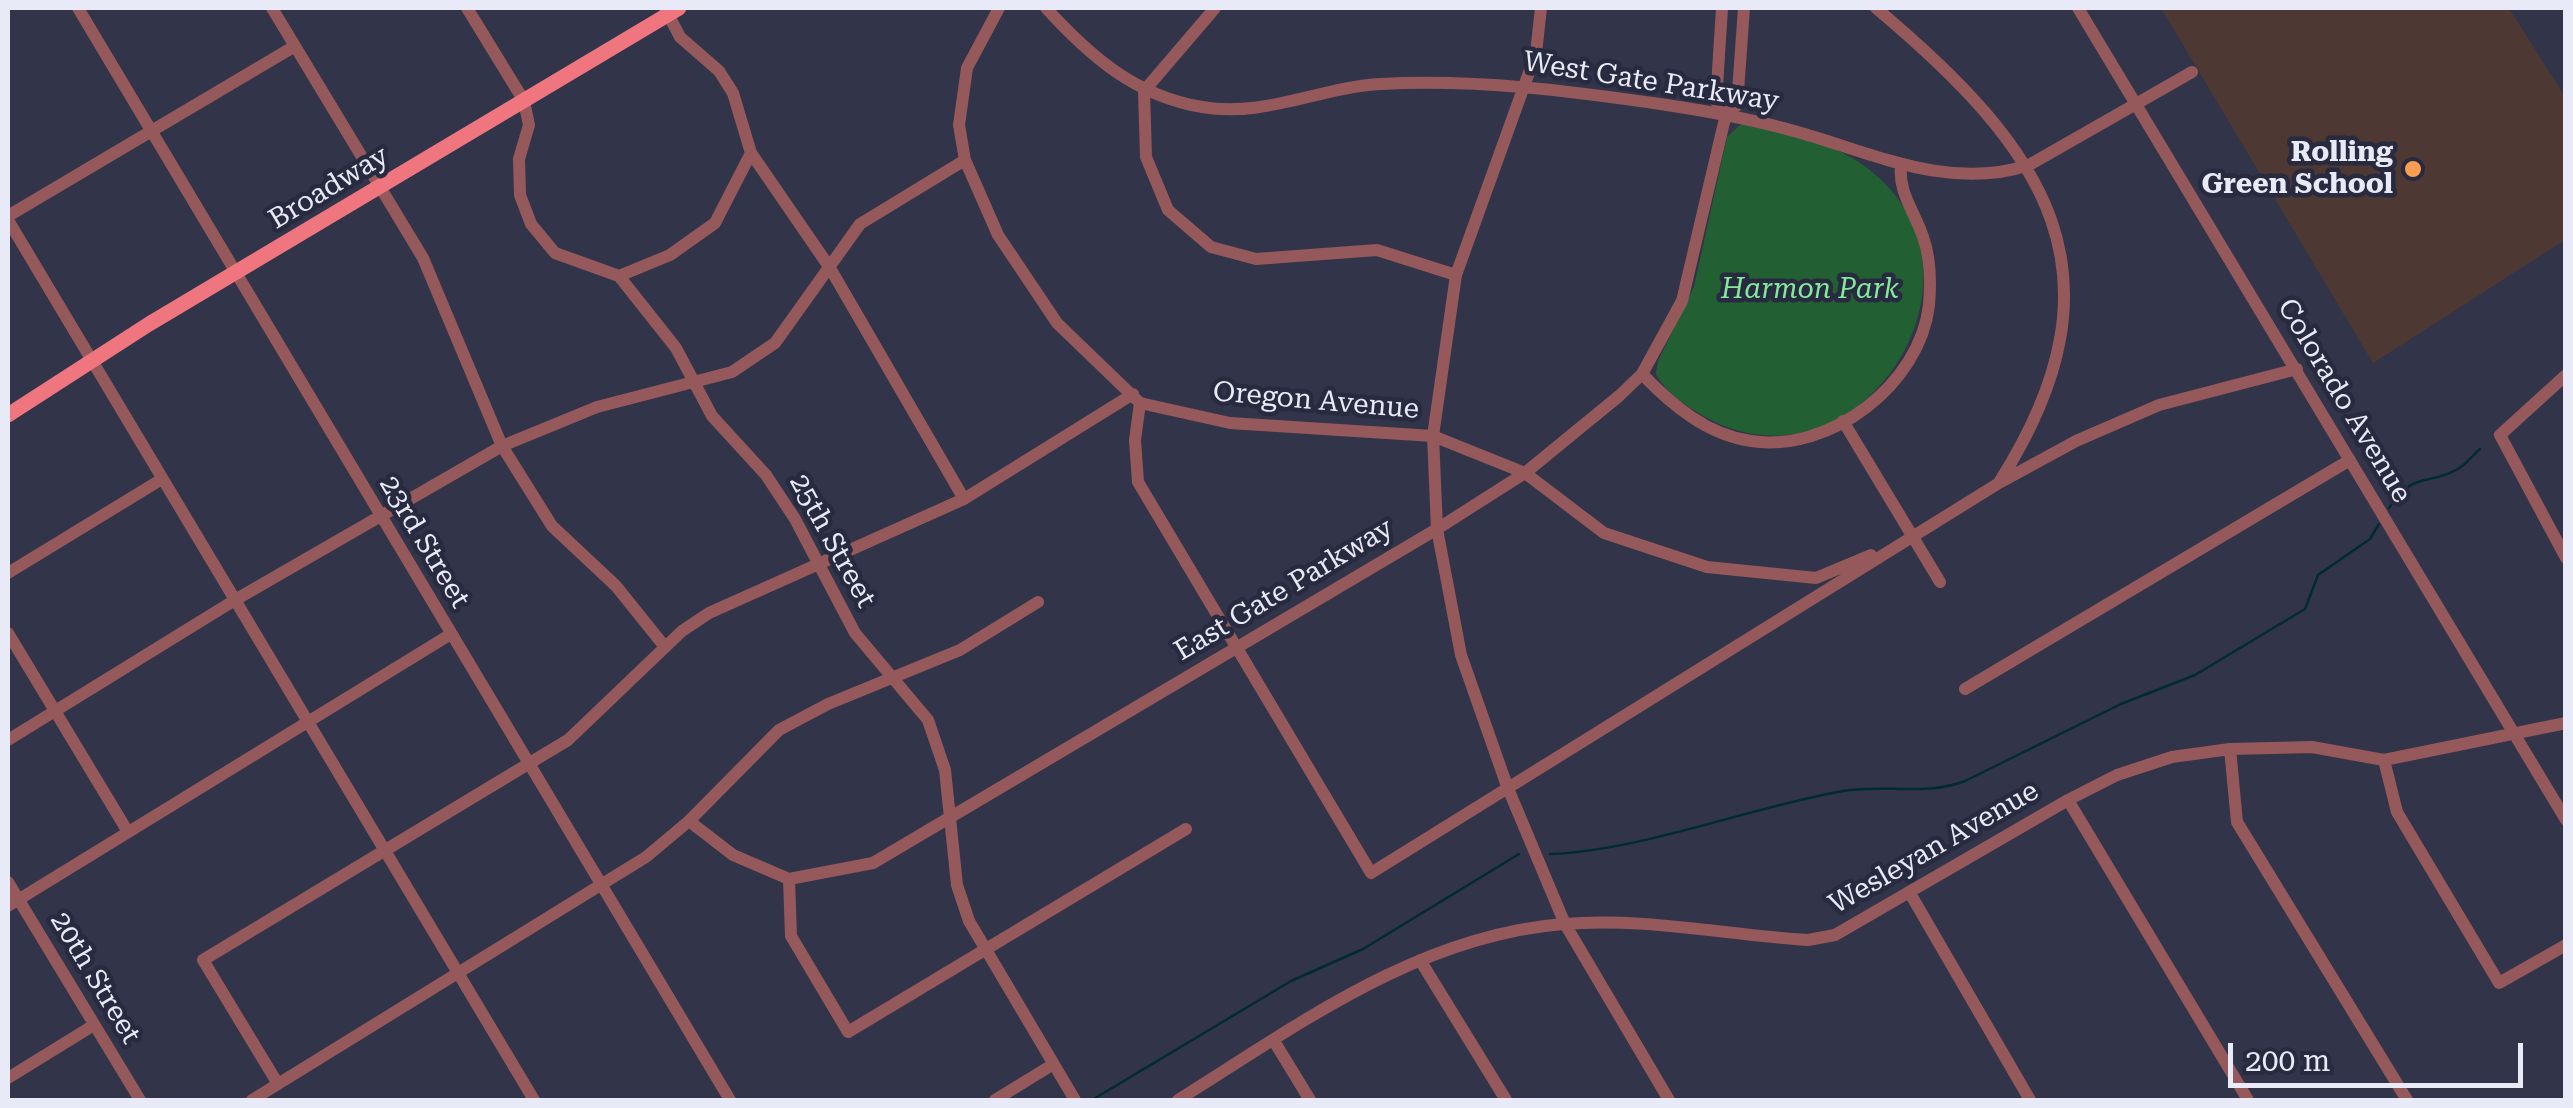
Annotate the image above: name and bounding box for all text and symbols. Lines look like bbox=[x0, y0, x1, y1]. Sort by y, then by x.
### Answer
street label: West Gate Parkway bbox=[1521, 45, 1781, 119]
place label: Rolling Green School bbox=[2201, 136, 2393, 202]
street label: Broadway bbox=[263, 139, 395, 237]
marker: Rolling Green School bbox=[2402, 158, 2424, 180]
park label: Harmon Park bbox=[1721, 273, 1899, 307]
street label: Colorado Avenue bbox=[2270, 293, 2418, 509]
street label: Oregon Avenue bbox=[1212, 375, 1420, 427]
street label: 25th Street bbox=[782, 468, 882, 614]
street label: 23rd Street bbox=[372, 470, 476, 614]
street label: East Gate Parkway bbox=[1169, 511, 1399, 669]
street label: Wesleyan Avenue bbox=[1823, 774, 2045, 922]
street label: 20th Street bbox=[43, 906, 147, 1050]
scale bar bbox=[2233, 1023, 2528, 1085]
text: 200 m bbox=[2245, 1043, 2330, 1078]

